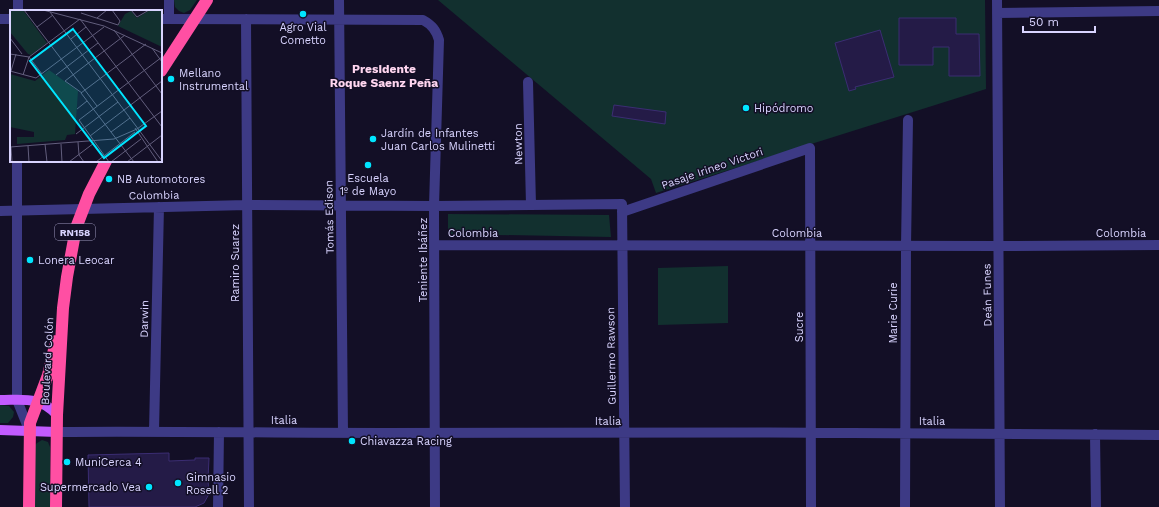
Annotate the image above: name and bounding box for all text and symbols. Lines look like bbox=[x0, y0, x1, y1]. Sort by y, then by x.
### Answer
scale bar bbox=[1023, 8, 1095, 34]
marker: Agro Vial Cometto bbox=[298, 9, 308, 19]
inset map bbox=[10, 10, 162, 162]
text: 50 m bbox=[1029, 15, 1059, 29]
place label: Agro Vial Cometto bbox=[279, 21, 327, 47]
district label: Presidente Roque Saenz Peña bbox=[330, 62, 438, 90]
place label: Mellano Instrumental bbox=[179, 67, 249, 93]
marker: Mellano Instrumental bbox=[166, 74, 176, 84]
place label: Hipódromo bbox=[754, 102, 813, 115]
marker: Hipódromo bbox=[741, 103, 751, 113]
street label: Newton bbox=[512, 123, 525, 165]
place label: Jardín de Infantes Juan Carlos Mulinetti bbox=[381, 127, 495, 153]
marker: Jardín de Infantes Juan Carlos Mulinetti bbox=[368, 134, 378, 144]
street label: Pasaje Irineo Victori bbox=[660, 145, 765, 192]
marker: Escuela 1º de Mayo bbox=[363, 160, 373, 170]
place label: Escuela 1º de Mayo bbox=[340, 172, 396, 198]
place label: NB Automotores bbox=[117, 173, 206, 186]
marker: NB Automotores bbox=[104, 174, 114, 184]
street label: Tomás Edison bbox=[322, 180, 337, 254]
street label: Colombia bbox=[129, 189, 179, 202]
street label: Teniente Ibáñez bbox=[417, 218, 430, 302]
road number: RN158 bbox=[55, 224, 95, 240]
street label: Ramiro Suarez bbox=[229, 224, 242, 302]
street label: Colombia bbox=[448, 227, 498, 240]
street label: Colombia bbox=[772, 227, 822, 240]
street label: Colombia bbox=[1096, 227, 1146, 240]
place label: Lonera Leocar bbox=[38, 254, 115, 267]
marker: Lonera Leocar bbox=[25, 255, 35, 265]
street label: Deán Funes bbox=[980, 263, 995, 327]
street label: Marie Curie bbox=[887, 282, 900, 344]
street label: Darwin bbox=[138, 300, 151, 338]
street label: Guillermo Rawson bbox=[604, 307, 619, 405]
street label: Sucre bbox=[793, 312, 806, 342]
street label: Boulevard Colón bbox=[39, 317, 56, 405]
street label: Italia bbox=[271, 414, 297, 427]
street label: Italia bbox=[595, 415, 621, 428]
street label: Italia bbox=[919, 415, 945, 428]
place label: Chiavazza Racing bbox=[360, 435, 452, 448]
marker: Chiavazza Racing bbox=[347, 436, 357, 446]
place label: MuniCerca 4 bbox=[75, 456, 142, 469]
marker: MuniCerca 4 bbox=[62, 457, 72, 467]
place label: Gimnasio Rosell 2 bbox=[186, 471, 236, 497]
marker: Gimnasio Rosell 2 bbox=[173, 478, 183, 488]
place label: Supermercado Vea bbox=[40, 481, 141, 494]
marker: Supermercado Vea bbox=[144, 482, 154, 492]

